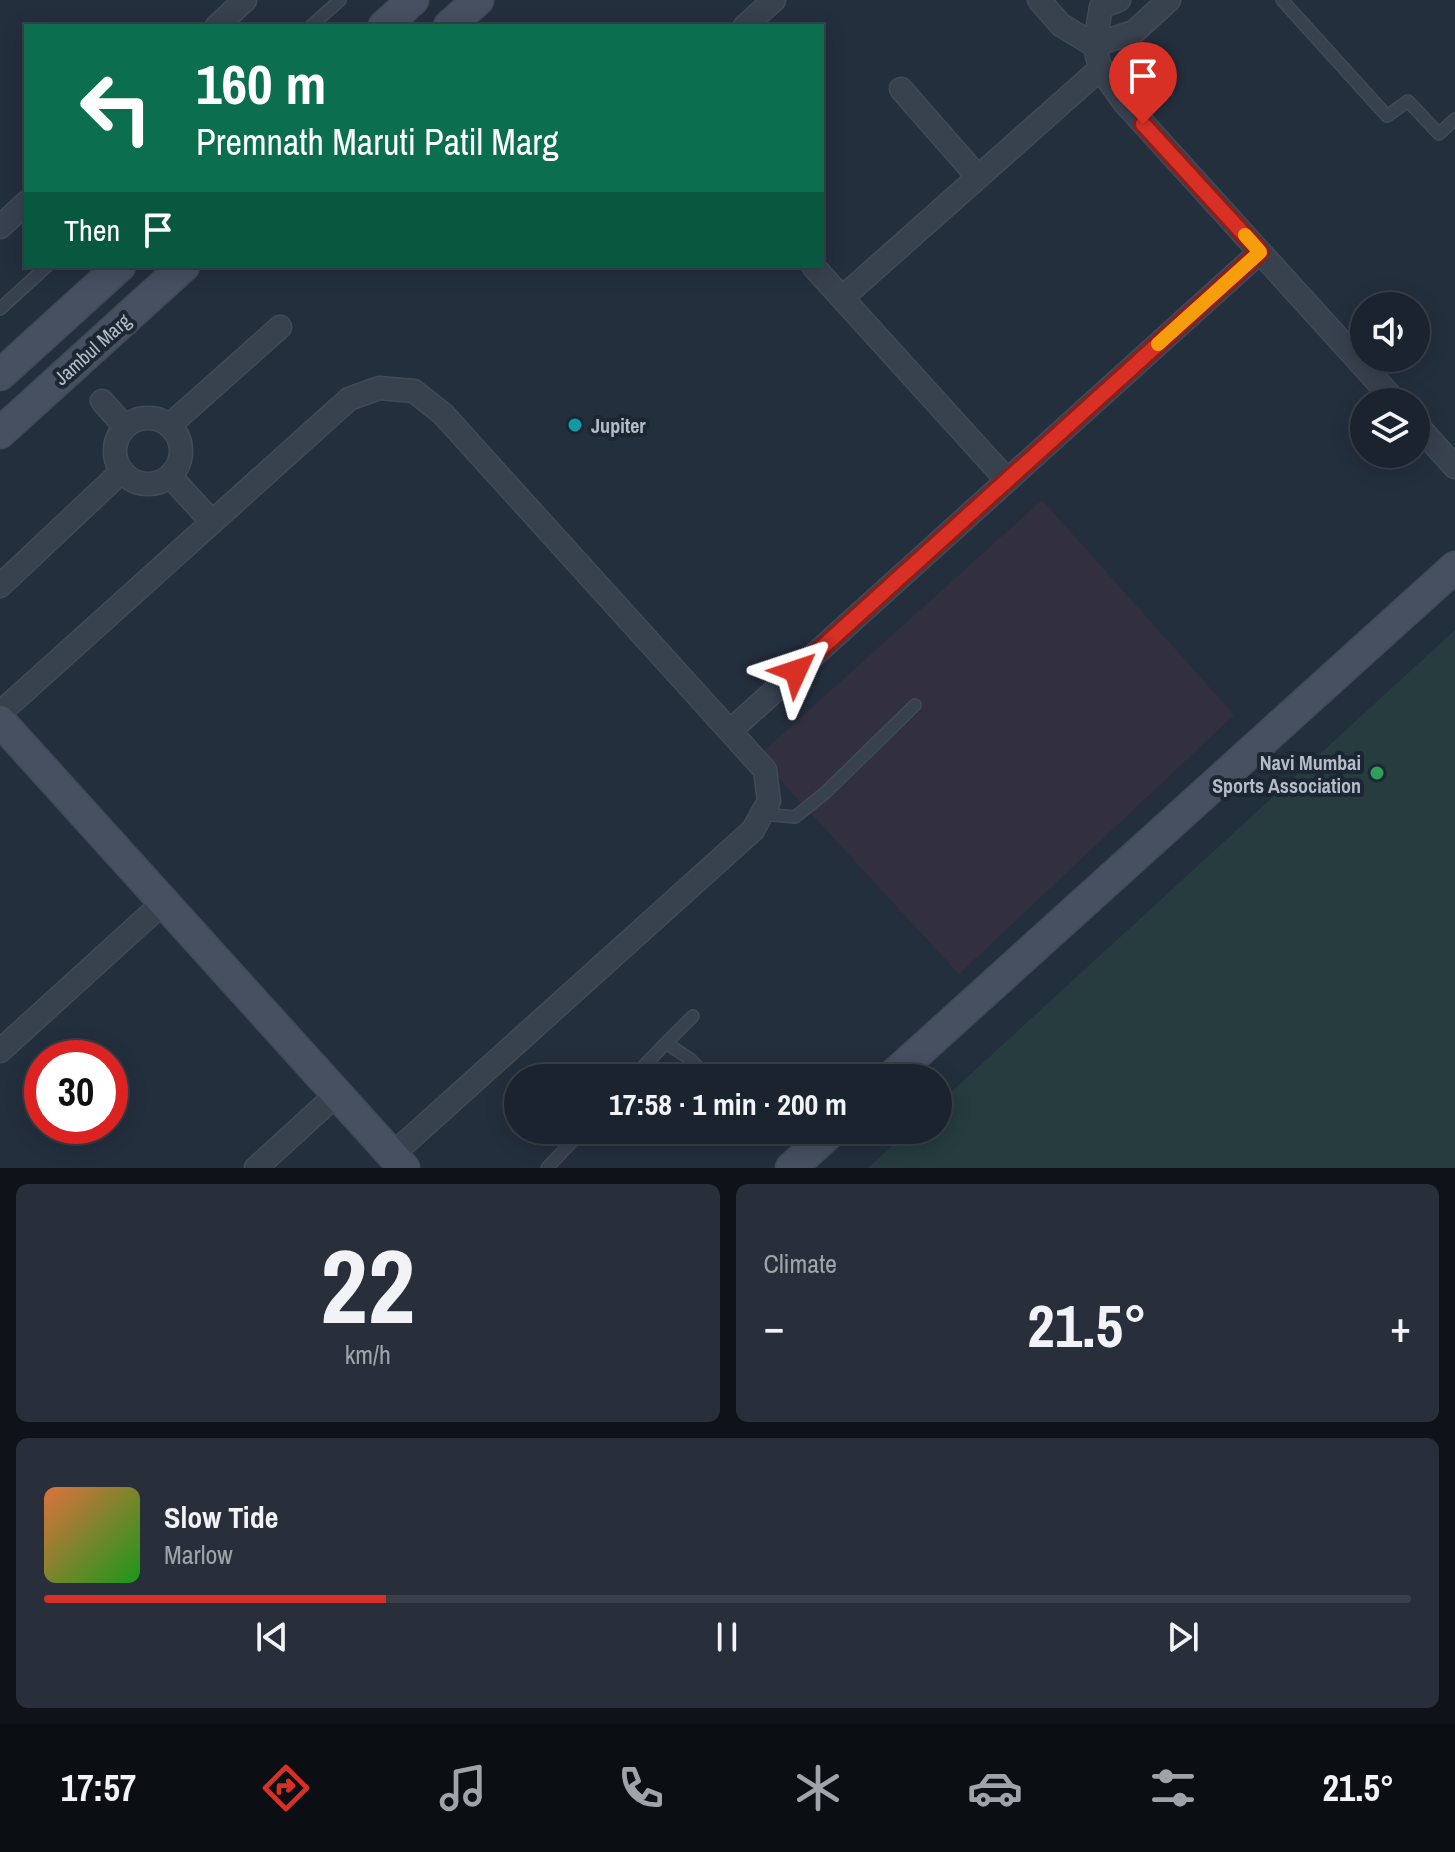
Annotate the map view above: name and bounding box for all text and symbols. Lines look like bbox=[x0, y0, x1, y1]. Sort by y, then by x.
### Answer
pin bbox=[1109, 42, 1177, 124]
text: 160 m bbox=[196, 46, 326, 121]
icon: arrive bbox=[1121, 54, 1165, 98]
icon: left bbox=[64, 56, 168, 160]
text: Premnath Maruti Patil Marg bbox=[196, 118, 559, 166]
icon: arrive bbox=[136, 208, 180, 252]
text: Then bbox=[64, 210, 120, 250]
map controls bbox=[1350, 292, 1430, 468]
button: sound bbox=[1350, 292, 1430, 372]
street label: Jambul Marg bbox=[48, 307, 136, 391]
button: layers bbox=[1350, 388, 1430, 468]
place label: Jupiter bbox=[591, 412, 646, 439]
marker: Jupiter bbox=[566, 416, 584, 434]
position arrow bbox=[754, 629, 838, 713]
place label: Navi Mumbai Sports Association bbox=[1212, 749, 1361, 799]
marker: Navi Mumbai Sports Association bbox=[1368, 764, 1386, 782]
speed limit sign: 30 bbox=[24, 1040, 128, 1144]
text: 17:58 · 1 min · 200 m bbox=[609, 1084, 847, 1124]
text: 22 bbox=[320, 1215, 415, 1355]
text: Climate bbox=[764, 1246, 837, 1281]
text: 21.5° bbox=[1027, 1285, 1147, 1366]
text: − bbox=[764, 1296, 785, 1356]
text: + bbox=[1390, 1296, 1411, 1356]
text: km/h bbox=[345, 1337, 391, 1372]
text: Slow Tide bbox=[164, 1497, 278, 1537]
text: Marlow bbox=[164, 1537, 233, 1572]
icon: previous bbox=[250, 1615, 294, 1659]
icon: pause bbox=[705, 1615, 749, 1659]
icon: next bbox=[1161, 1615, 1205, 1659]
icon: directions bbox=[258, 1760, 314, 1816]
icon: music bbox=[435, 1760, 491, 1816]
icon: phone bbox=[613, 1760, 669, 1816]
icon: climate bbox=[790, 1760, 846, 1816]
icon: car bbox=[967, 1760, 1023, 1816]
icon: filters bbox=[1145, 1760, 1201, 1816]
text: 17:57 bbox=[61, 1764, 136, 1812]
text: 21.5° bbox=[1322, 1764, 1394, 1812]

